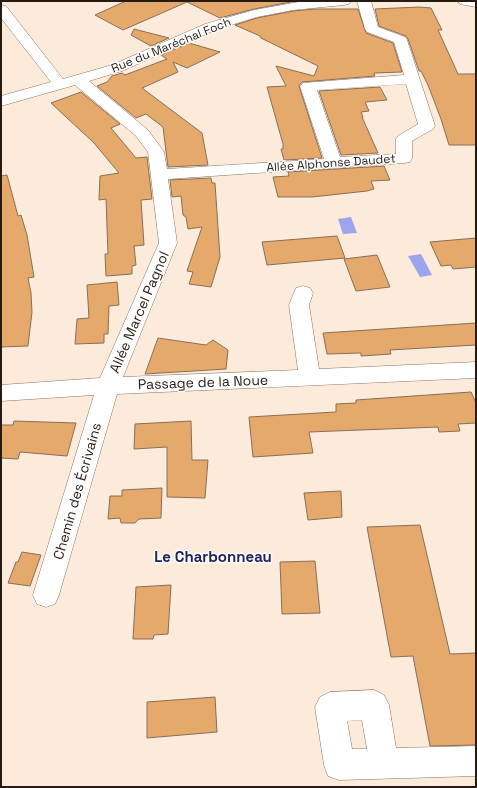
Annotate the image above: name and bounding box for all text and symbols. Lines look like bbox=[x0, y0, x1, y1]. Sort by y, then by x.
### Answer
street label: Rue du Maréchal Foch bbox=[109, 14, 233, 76]
street label: Allée Alphonse Daudet bbox=[266, 150, 396, 176]
street label: Allée Marcel Pagnol bbox=[105, 248, 173, 376]
street label: Passage de la Noue bbox=[137, 371, 269, 393]
street label: Chemin des Écrivains bbox=[49, 420, 105, 562]
district label: Le Charbonneau bbox=[154, 547, 272, 566]

